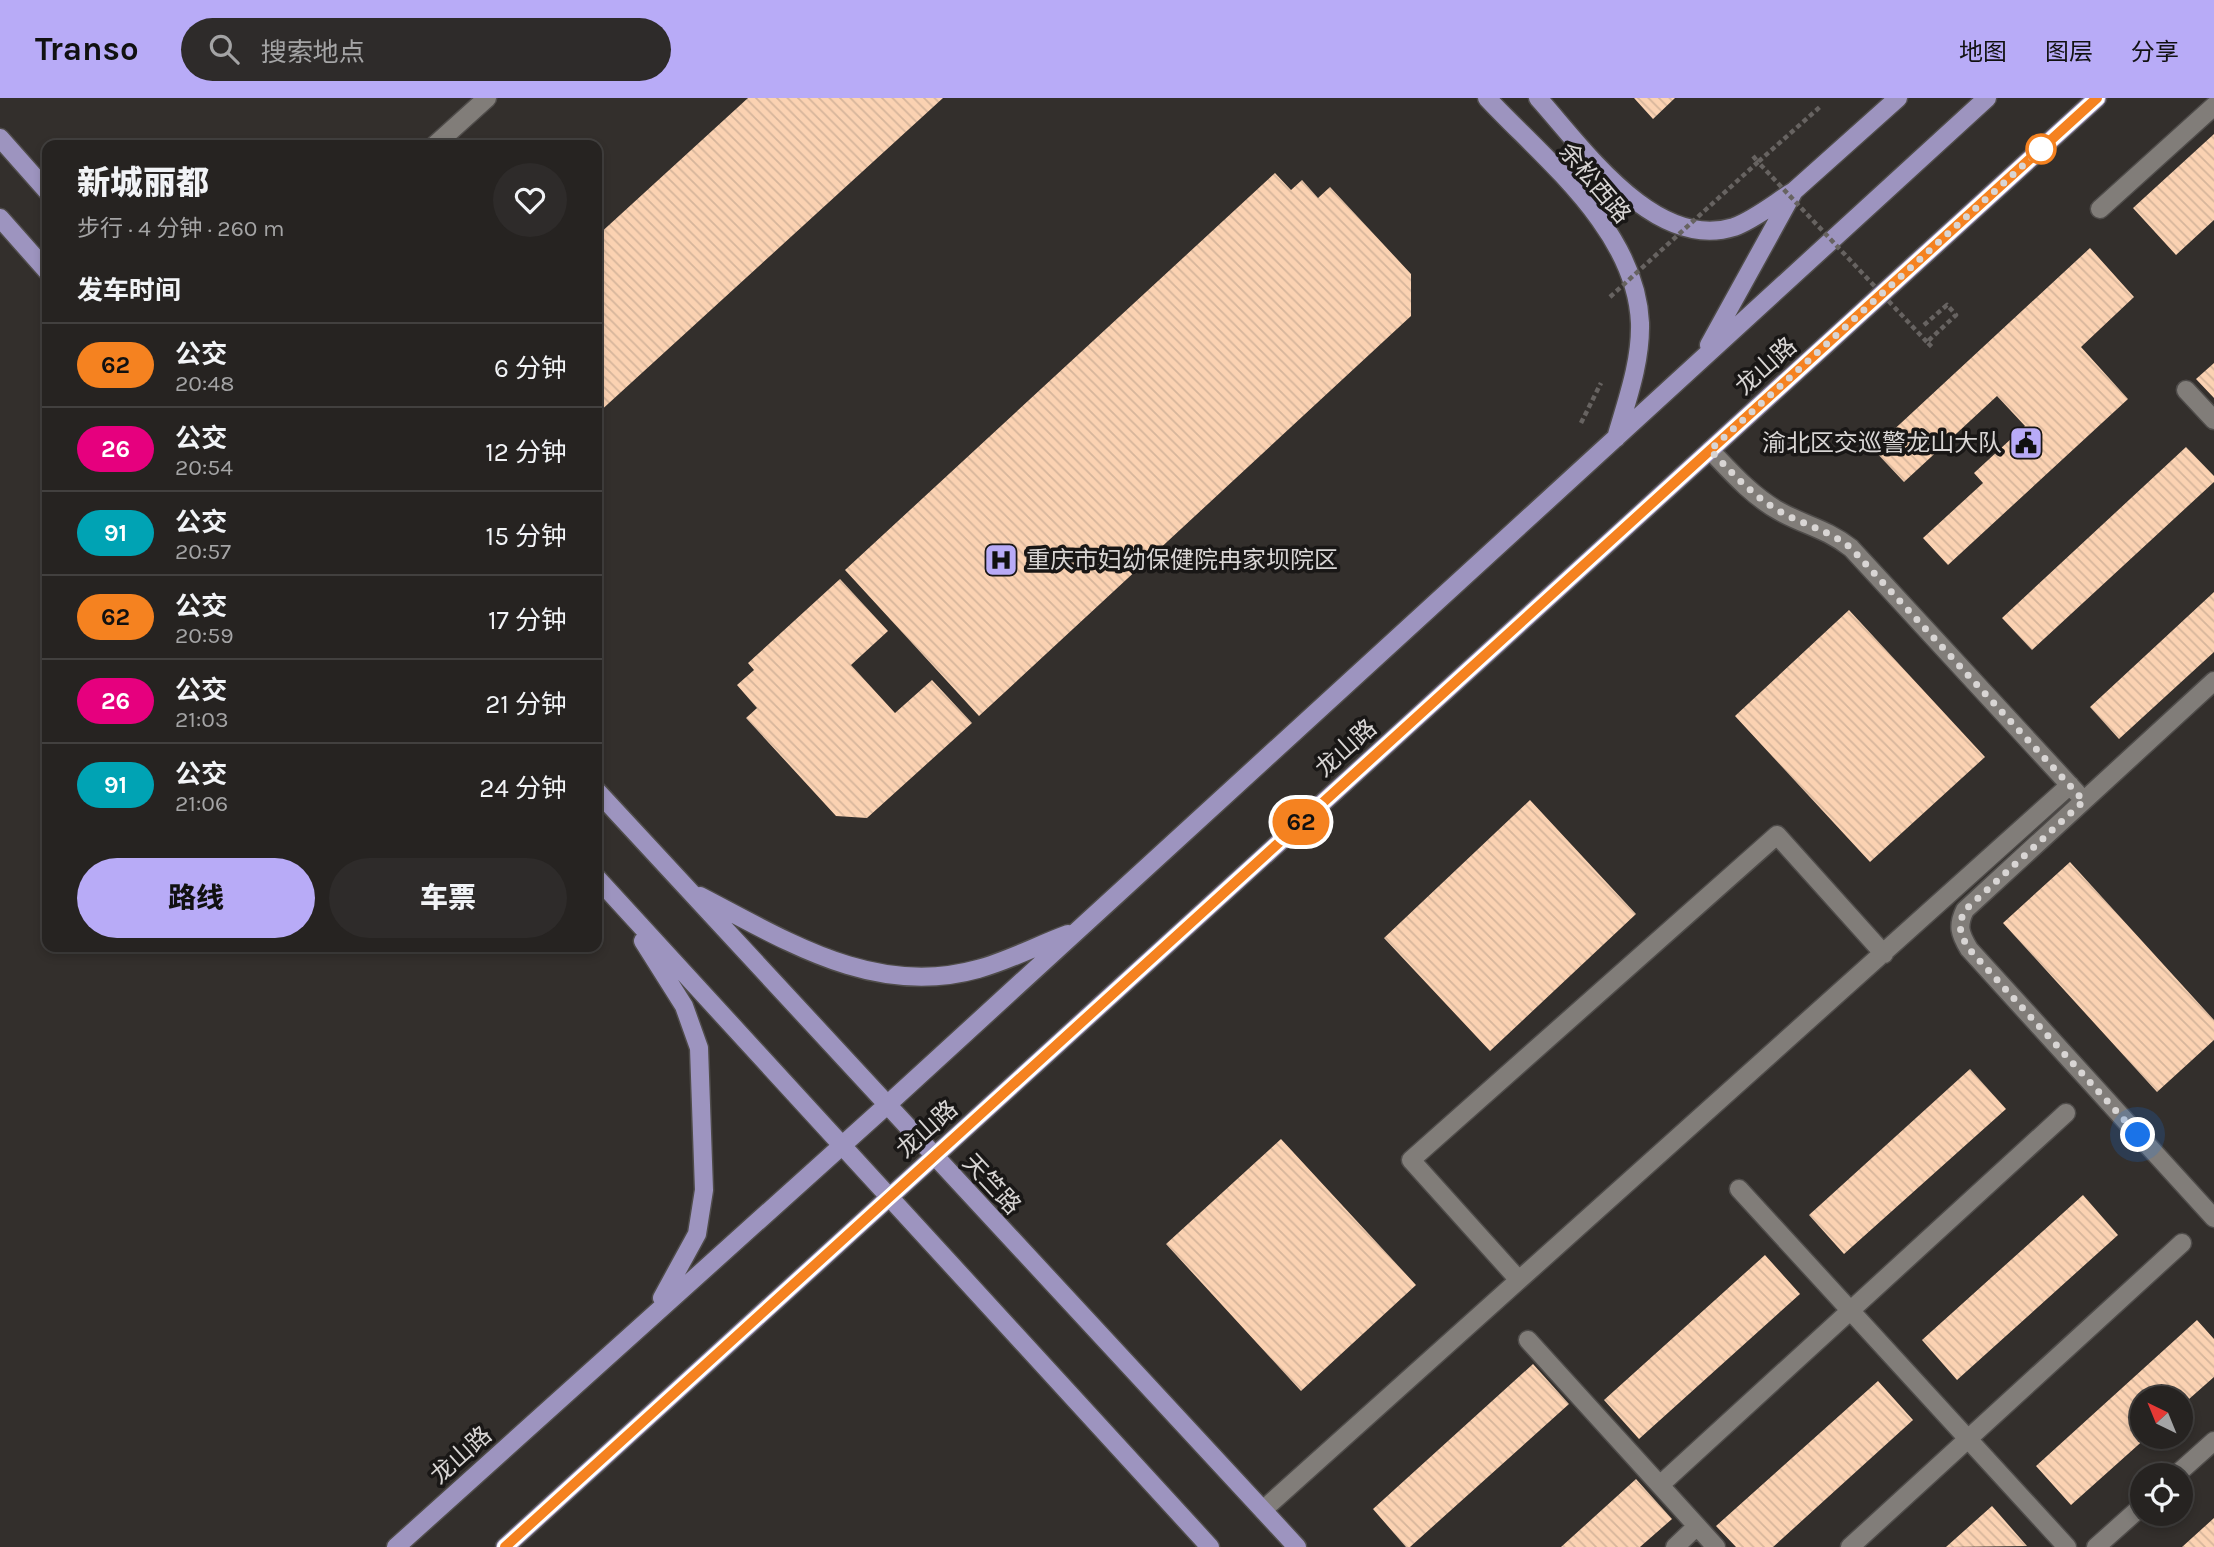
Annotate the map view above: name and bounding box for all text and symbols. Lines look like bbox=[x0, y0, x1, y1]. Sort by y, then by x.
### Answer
search box bbox=[181, 18, 671, 81]
text: Transo bbox=[35, 30, 139, 68]
icon: search bbox=[205, 30, 243, 68]
text: 搜索地点 bbox=[261, 37, 365, 68]
text: 地图 bbox=[1959, 38, 2007, 66]
text: 图层 bbox=[2045, 38, 2093, 66]
text: 分享 bbox=[2131, 38, 2179, 66]
unlabelled marker bbox=[2026, 134, 2056, 164]
street label: 余松西路 bbox=[1553, 137, 1637, 229]
button: heart bbox=[493, 163, 567, 237]
text: 新城丽都 bbox=[77, 164, 209, 202]
text: 步行 · 4 分钟 · 260 m bbox=[77, 215, 285, 242]
text: 发车时间 bbox=[77, 275, 181, 306]
street label: 龙山路 bbox=[1730, 332, 1802, 400]
text: 公交 bbox=[175, 339, 227, 370]
text: 62 bbox=[101, 351, 130, 379]
text: 6 分钟 bbox=[494, 353, 567, 384]
text: 20:48 bbox=[175, 370, 234, 397]
text: 公交 bbox=[175, 423, 227, 454]
public building icon: 渝北区交巡警龙山大队 bbox=[2007, 424, 2045, 462]
place label: 渝北区交巡警龙山大队 bbox=[1762, 429, 2002, 457]
text: 26 bbox=[101, 435, 130, 463]
text: 12 分钟 bbox=[485, 437, 567, 468]
text: 20:54 bbox=[175, 454, 233, 481]
text: 公交 bbox=[175, 507, 227, 538]
text: 91 bbox=[104, 519, 127, 547]
text: 15 分钟 bbox=[486, 521, 567, 552]
text: 20:57 bbox=[175, 538, 231, 565]
hospital icon: 重庆市妇幼保健院冉家坝院区 bbox=[982, 541, 1020, 579]
place label: 重庆市妇幼保健院冉家坝院区 bbox=[1026, 546, 1338, 574]
text: 公交 bbox=[175, 591, 227, 622]
text: 62 bbox=[101, 603, 130, 631]
text: 17 分钟 bbox=[488, 605, 567, 636]
text: 20:59 bbox=[175, 622, 234, 649]
text: 公交 bbox=[175, 675, 227, 706]
text: 26 bbox=[101, 687, 130, 715]
text: 21 分钟 bbox=[485, 689, 567, 720]
text: 21:03 bbox=[175, 706, 228, 733]
street label: 龙山路 bbox=[1310, 714, 1382, 782]
text: 公交 bbox=[175, 759, 227, 790]
text: 91 bbox=[104, 771, 127, 799]
text: 24 分钟 bbox=[479, 773, 567, 804]
text: 21:06 bbox=[175, 790, 228, 817]
line badge: 62 bbox=[1270, 799, 1332, 845]
text: 62 bbox=[1286, 808, 1316, 836]
button: 路线 bbox=[77, 858, 315, 938]
button: 车票 bbox=[329, 858, 567, 938]
street label: 龙山路 bbox=[891, 1095, 963, 1163]
your location bbox=[2120, 1117, 2155, 1152]
street label: 天竺路 bbox=[957, 1148, 1027, 1220]
north arrow bbox=[2130, 1386, 2193, 1449]
map controls bbox=[2130, 1386, 2193, 1526]
street label: 龙山路 bbox=[425, 1421, 497, 1489]
button: locate bbox=[2130, 1463, 2193, 1526]

